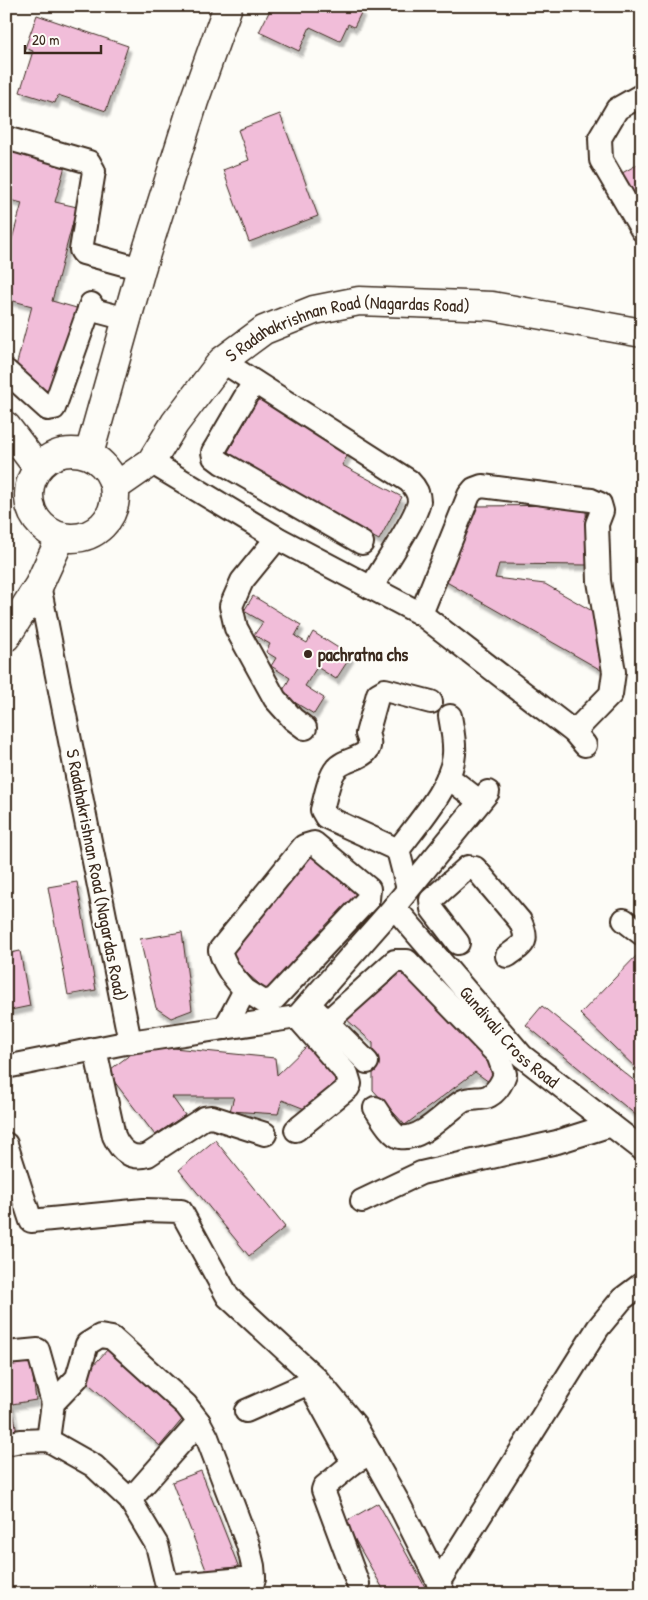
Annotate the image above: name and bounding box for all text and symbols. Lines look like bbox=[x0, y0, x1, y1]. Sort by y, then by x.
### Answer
scale bar bbox=[25, 22, 101, 54]
text: 20 m bbox=[32, 29, 59, 50]
street label: S Radahakrishnan Road (Nagardas Road) bbox=[220, 289, 470, 367]
place label: pachratna chs bbox=[318, 642, 408, 668]
marker: pachratna chs bbox=[302, 648, 314, 660]
street label: S Radahakrishnan Road (Nagardas Road) bbox=[60, 747, 134, 1003]
street label: Gundivali Cross Road bbox=[454, 980, 565, 1093]

